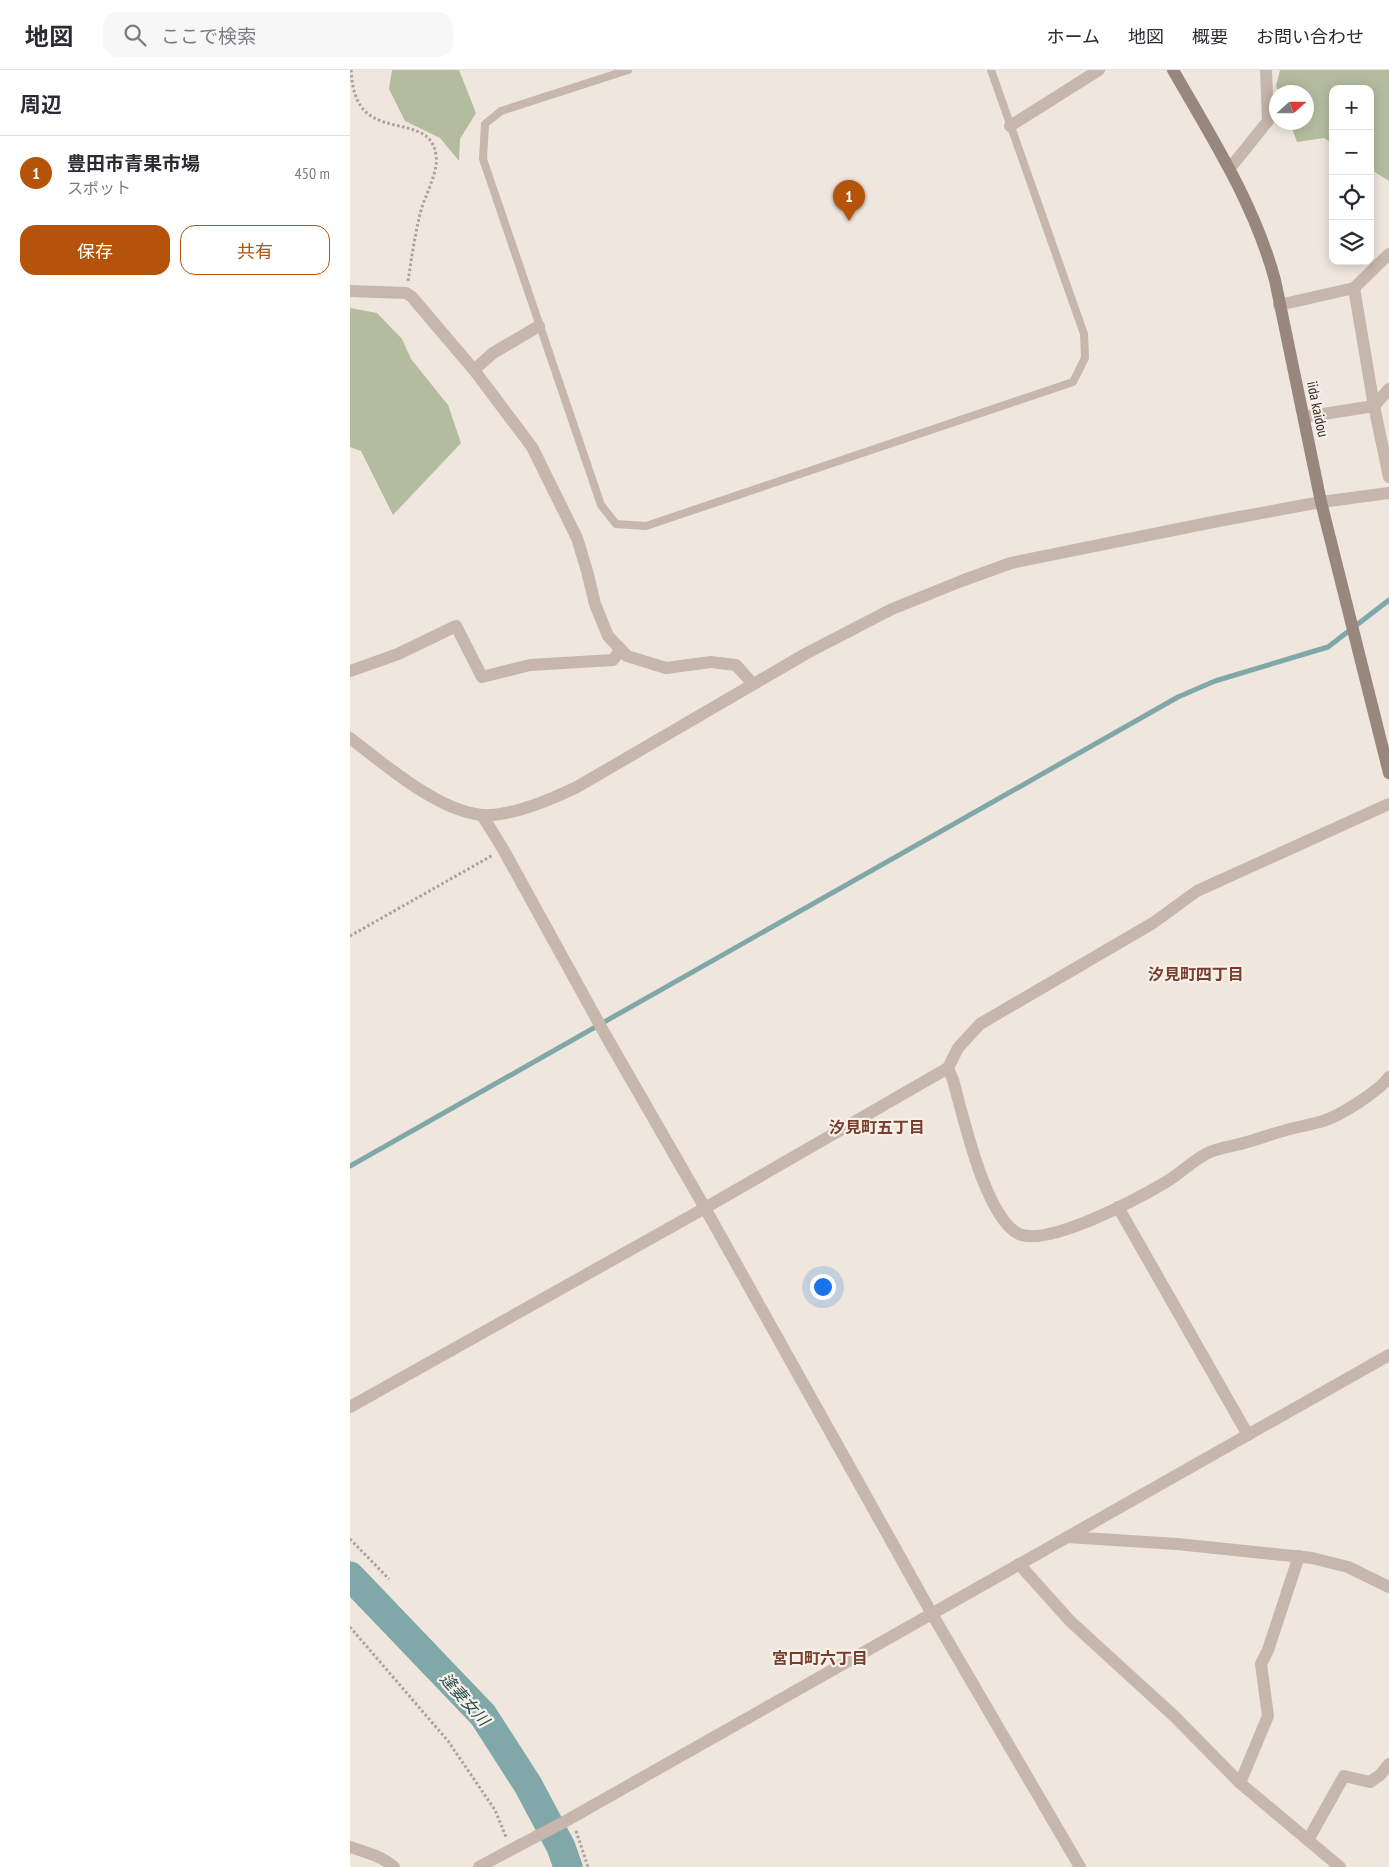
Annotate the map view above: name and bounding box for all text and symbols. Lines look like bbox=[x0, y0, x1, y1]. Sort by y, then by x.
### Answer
search box bbox=[103, 12, 453, 57]
text: 地図 bbox=[25, 21, 73, 52]
icon: search bbox=[121, 21, 149, 49]
text: ここで検索 bbox=[161, 24, 256, 48]
text: ホーム bbox=[1047, 25, 1100, 48]
text: 地図 bbox=[1128, 25, 1164, 48]
text: 概要 bbox=[1192, 25, 1228, 48]
text: お問い合わせ bbox=[1256, 25, 1364, 48]
north arrow bbox=[1269, 85, 1314, 130]
map controls bbox=[1329, 85, 1374, 265]
button: + bbox=[1329, 85, 1374, 130]
text: 周辺 bbox=[20, 91, 62, 118]
button: − bbox=[1329, 130, 1374, 175]
text: 豊田市青果市場 bbox=[67, 151, 200, 175]
text: 1 bbox=[32, 163, 40, 183]
text: 450 m bbox=[295, 163, 330, 183]
button: locate bbox=[1329, 175, 1374, 220]
text: スポット bbox=[67, 178, 131, 198]
pin: 1 bbox=[833, 180, 865, 221]
button: layers bbox=[1329, 220, 1374, 265]
button: 保存 bbox=[20, 225, 170, 275]
button: 共有 bbox=[180, 225, 330, 275]
street label: iida kaidou bbox=[1303, 379, 1333, 439]
district label: 汐見町四丁目 bbox=[1148, 964, 1244, 984]
district label: 汐見町五丁目 bbox=[829, 1117, 925, 1137]
your location bbox=[810, 1274, 836, 1300]
district label: 宮口町六丁目 bbox=[772, 1648, 868, 1668]
water label: 逢妻女川 bbox=[436, 1669, 495, 1731]

